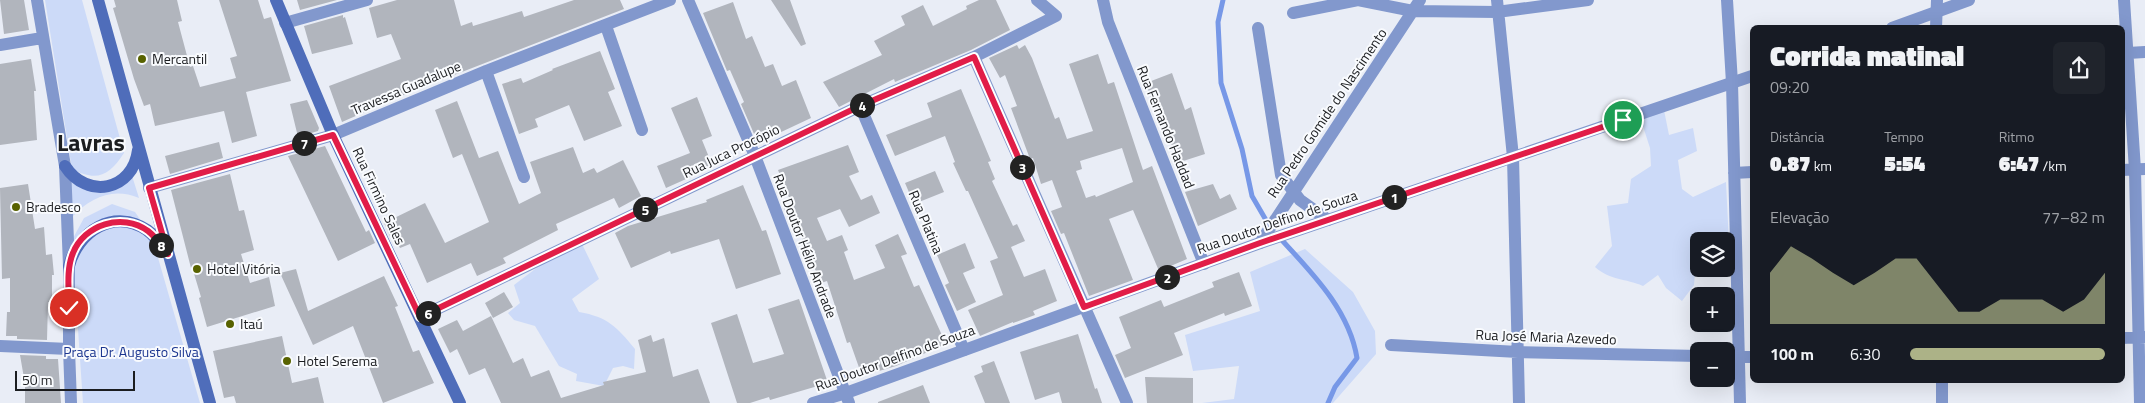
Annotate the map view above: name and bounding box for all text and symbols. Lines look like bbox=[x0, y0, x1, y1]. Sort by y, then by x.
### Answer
street label: Rua Pedro Gomide do Nascimento bbox=[1262, 24, 1391, 202]
text: Corrida matinal bbox=[1770, 34, 1964, 77]
button: share bbox=[2053, 42, 2105, 94]
place label: Mercantil bbox=[152, 48, 207, 69]
marker: Mercantil bbox=[136, 53, 148, 65]
street label: Travessa Guadalupe bbox=[348, 55, 464, 120]
street label: Rua Fernando Haddad bbox=[1132, 62, 1201, 191]
text: 09:20 bbox=[1770, 75, 1809, 99]
pin: 4 bbox=[850, 92, 874, 118]
text: 4 bbox=[859, 95, 866, 116]
pin bbox=[1602, 99, 1644, 141]
icon: arrive bbox=[1609, 106, 1637, 134]
street label: Rua Juca Procópio bbox=[679, 118, 783, 183]
district label: Lavras bbox=[57, 124, 125, 160]
text: Distância bbox=[1770, 126, 1824, 147]
text: Tempo bbox=[1884, 126, 1924, 147]
text: Ritmo bbox=[1999, 126, 2034, 147]
pin: 7 bbox=[292, 130, 316, 156]
text: 7 bbox=[301, 133, 308, 154]
street label: Rua Firmino Sales bbox=[348, 144, 411, 248]
text: 0.87 bbox=[1770, 147, 1811, 179]
text: 5:54 bbox=[1884, 147, 1925, 179]
text: 6:47 bbox=[1999, 147, 2039, 179]
pin: 3 bbox=[1010, 154, 1034, 180]
text: km bbox=[1811, 155, 1832, 176]
text: /km bbox=[2039, 155, 2067, 176]
text: 3 bbox=[1019, 157, 1026, 178]
street label: Rua Doutor Hélio Andrade bbox=[768, 171, 843, 321]
street label: Rua Doutor Delfino de Souza bbox=[1194, 184, 1360, 259]
pin: 1 bbox=[1382, 184, 1406, 210]
street label: Rua Platina bbox=[904, 187, 949, 257]
text: 1 bbox=[1391, 187, 1398, 208]
place label: Bradesco bbox=[26, 196, 81, 217]
pin: 5 bbox=[632, 196, 658, 222]
text: 5 bbox=[642, 199, 649, 220]
marker: Bradesco bbox=[10, 201, 22, 213]
text: Elevação bbox=[1770, 205, 1830, 229]
text: 77–82 m bbox=[2042, 205, 2105, 229]
pin: 8 bbox=[148, 232, 174, 258]
map controls bbox=[1690, 232, 1735, 387]
button: layers bbox=[1690, 232, 1735, 277]
text: 8 bbox=[158, 235, 165, 256]
place label: Hotel Vitória bbox=[207, 258, 280, 279]
marker: Hotel Vitória bbox=[191, 263, 203, 275]
pin: 2 bbox=[1154, 264, 1180, 290]
text: 2 bbox=[1164, 267, 1171, 288]
pin bbox=[48, 287, 90, 329]
button: + bbox=[1690, 287, 1735, 332]
icon: check bbox=[55, 294, 83, 322]
pin: 6 bbox=[416, 300, 440, 326]
text: 6 bbox=[425, 303, 432, 324]
place label: Itaú bbox=[240, 313, 263, 334]
marker: Itaú bbox=[224, 318, 236, 330]
street label: Rua Doutor Delfino de Souza bbox=[812, 319, 978, 396]
street label: Rua José Maria Azevedo bbox=[1475, 324, 1617, 349]
park label: Praça Dr. Augusto Silva bbox=[63, 341, 199, 362]
button: − bbox=[1690, 342, 1735, 387]
text: 100 m bbox=[1770, 342, 1814, 366]
text: 6:30 bbox=[1850, 342, 1880, 366]
place label: Hotel Serema bbox=[297, 350, 377, 371]
marker: Hotel Serema bbox=[281, 355, 293, 367]
scale bar bbox=[15, 368, 135, 391]
text: 50 m bbox=[22, 369, 52, 390]

